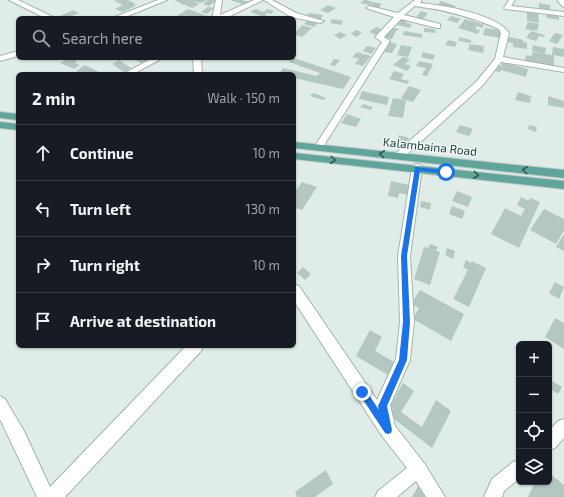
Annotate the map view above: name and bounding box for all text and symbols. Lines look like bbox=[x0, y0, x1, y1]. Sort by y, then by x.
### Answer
search box bbox=[16, 16, 296, 60]
icon: search bbox=[30, 27, 52, 49]
text: Search here bbox=[62, 29, 143, 47]
text: 2 min bbox=[32, 88, 75, 108]
text: Walk · 150 m bbox=[207, 90, 280, 106]
street label: Kalambaina Road bbox=[382, 134, 478, 158]
icon: ahead bbox=[32, 142, 54, 164]
text: Continue bbox=[70, 144, 133, 162]
text: 10 m bbox=[253, 145, 280, 161]
one-way arrow bbox=[379, 150, 385, 159]
one-way arrow bbox=[330, 155, 336, 164]
route start bbox=[437, 163, 455, 181]
one-way arrow bbox=[522, 166, 528, 175]
one-way arrow bbox=[473, 170, 479, 179]
icon: left bbox=[32, 198, 54, 220]
text: Turn left bbox=[70, 200, 131, 218]
text: 130 m bbox=[245, 201, 280, 217]
icon: right bbox=[32, 254, 54, 276]
text: Turn right bbox=[70, 256, 140, 274]
text: 10 m bbox=[253, 257, 280, 273]
icon: arrive bbox=[32, 310, 54, 332]
text: Arrive at destination bbox=[70, 312, 216, 330]
map controls bbox=[516, 341, 552, 485]
button: + bbox=[516, 341, 552, 377]
button: − bbox=[516, 377, 552, 413]
route end bbox=[353, 383, 371, 401]
button: locate bbox=[516, 413, 552, 449]
button: layers bbox=[516, 449, 552, 485]

